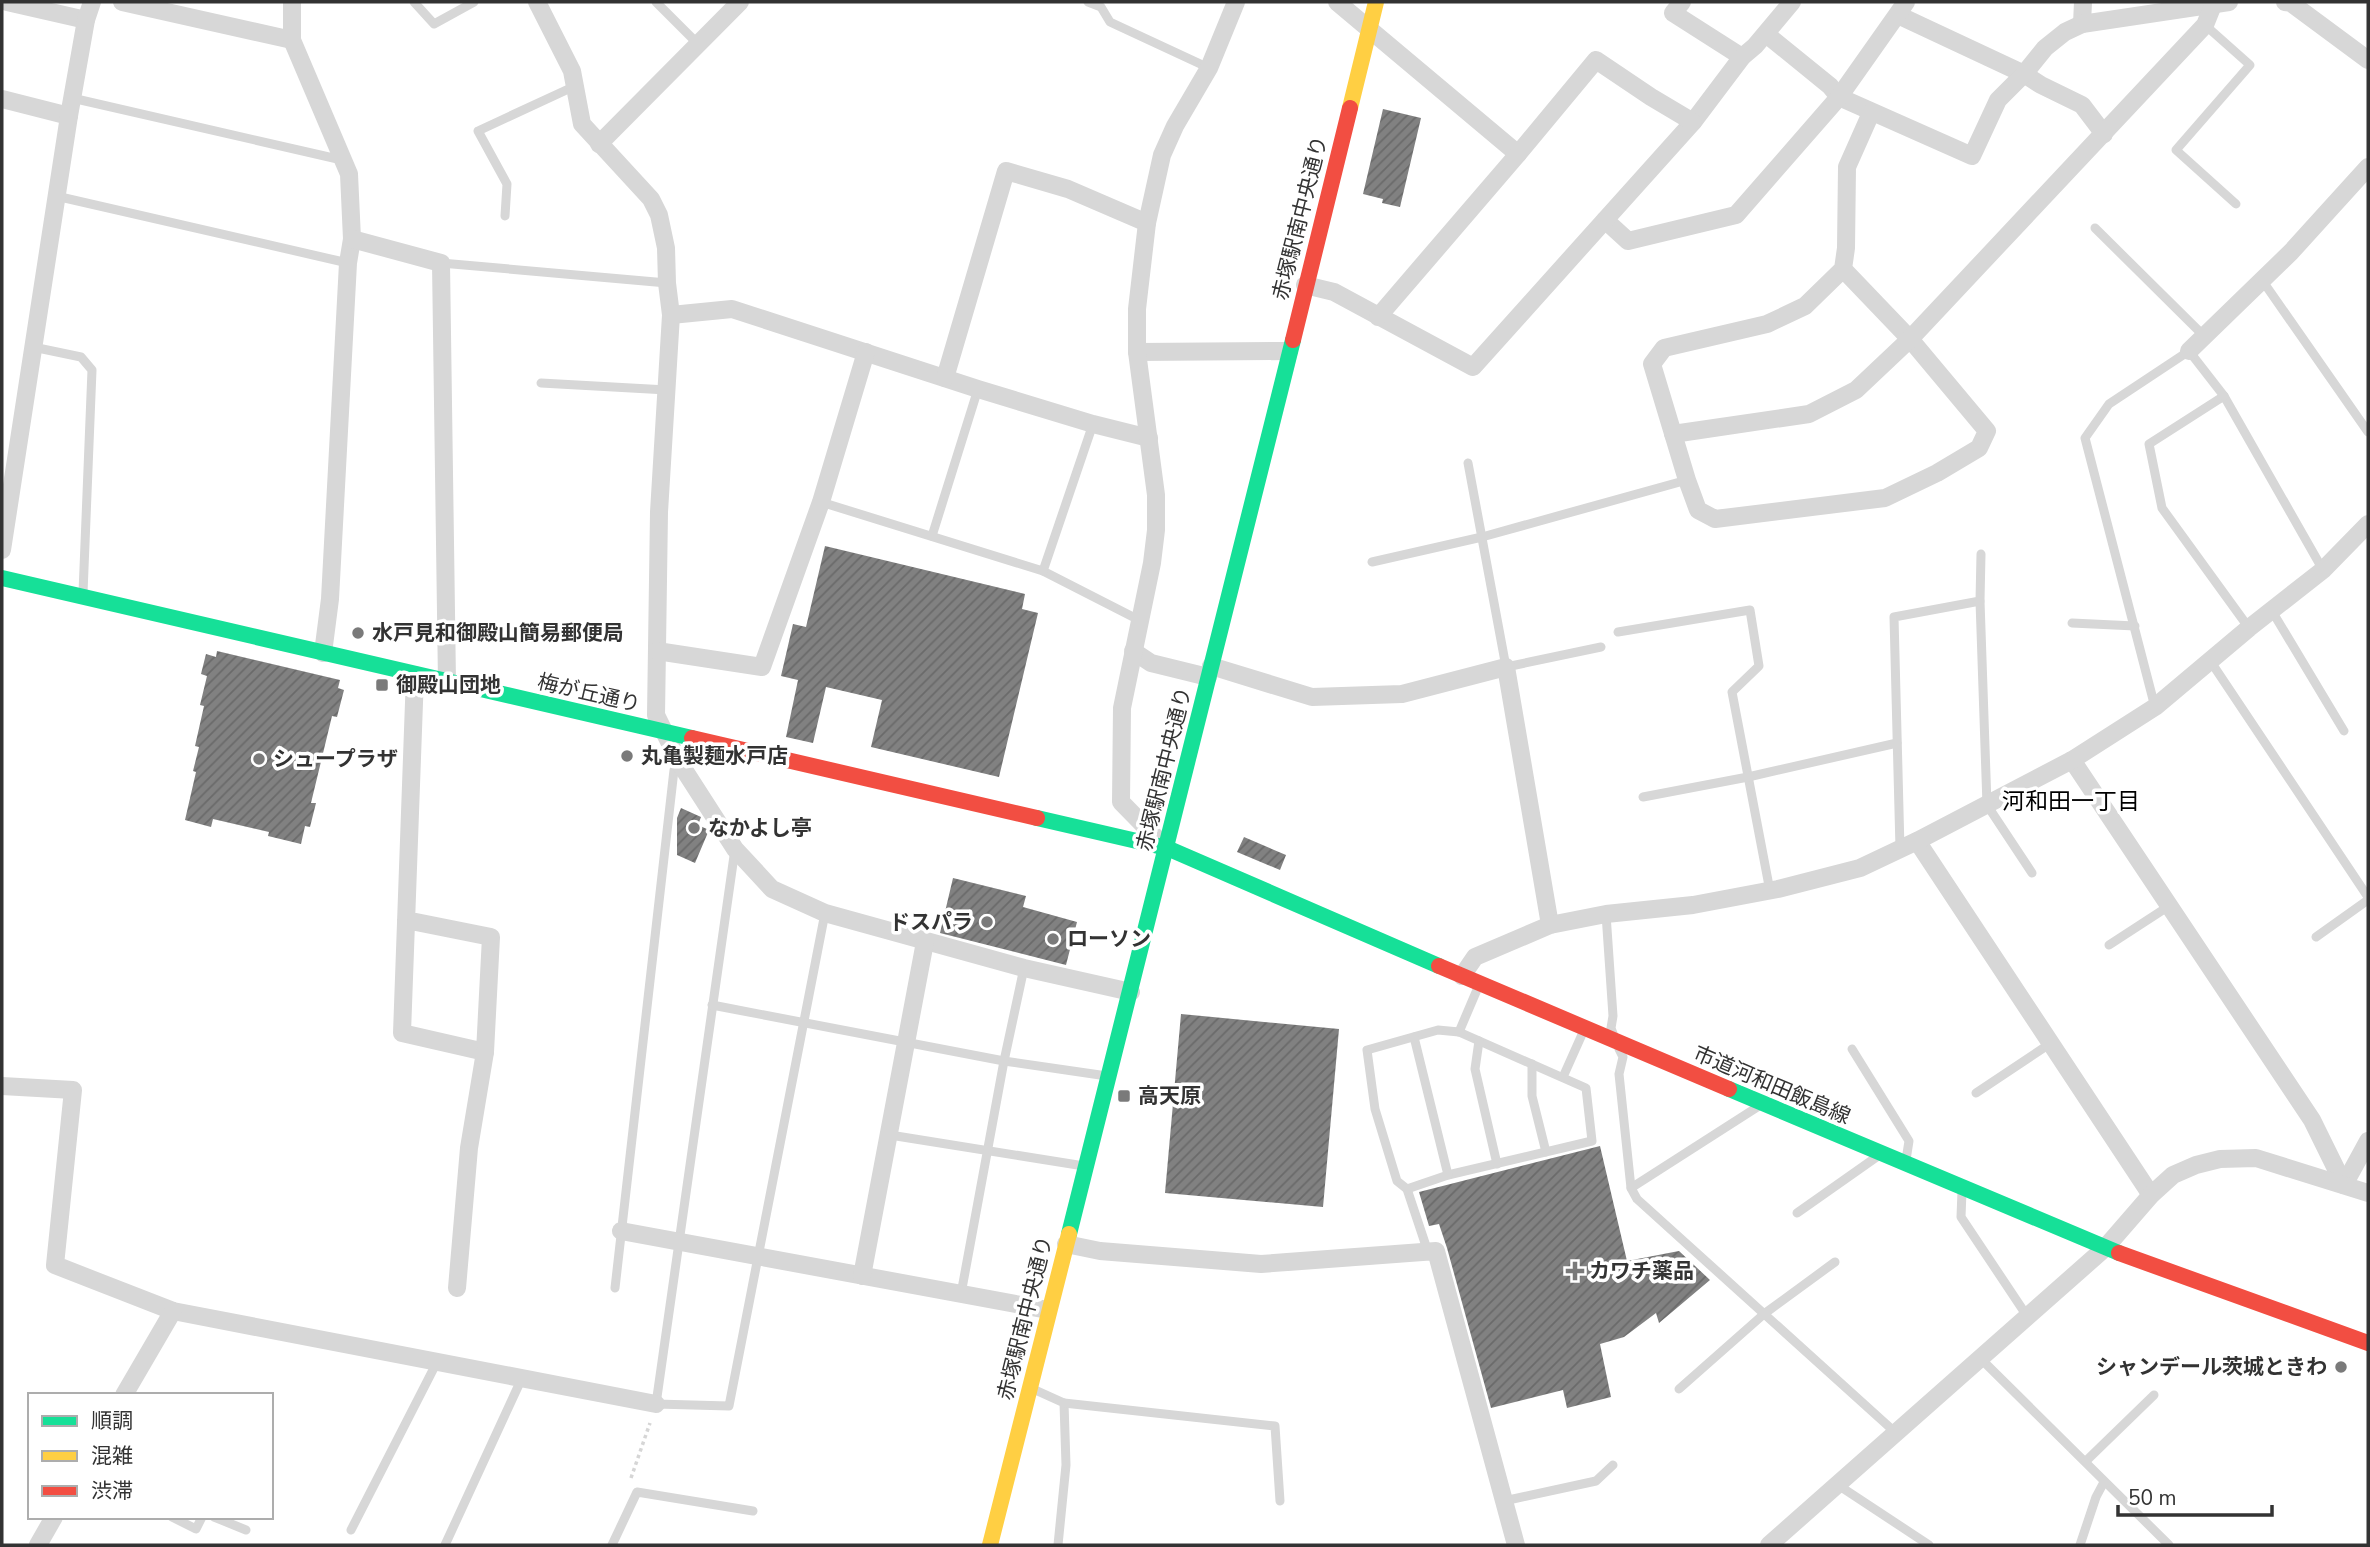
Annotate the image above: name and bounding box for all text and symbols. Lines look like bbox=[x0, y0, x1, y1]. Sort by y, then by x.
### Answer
street label: 赤塚駅南中央通り bbox=[1266, 133, 1334, 303]
place label: 水戸見和御殿山簡易郵便局 bbox=[372, 619, 624, 647]
marker: 水戸見和御殿山簡易郵便局 bbox=[350, 625, 366, 641]
street label: 梅が丘通り bbox=[535, 668, 643, 718]
place label: 御殿山団地 bbox=[396, 671, 501, 699]
marker: 御殿山団地 bbox=[374, 677, 390, 693]
street label: 赤塚駅南中央通り bbox=[1130, 684, 1198, 854]
place label: 丸亀製麺水戸店 bbox=[641, 742, 788, 770]
place label: シュープラザ bbox=[273, 745, 398, 773]
marker: 丸亀製麺水戸店 bbox=[619, 748, 635, 764]
marker: シュープラザ bbox=[251, 751, 267, 767]
district label: 河和田一丁目 bbox=[2002, 786, 2140, 817]
place label: なかよし亭 bbox=[708, 814, 812, 842]
marker: なかよし亭 bbox=[686, 820, 702, 836]
place label: ドスパラ bbox=[889, 908, 973, 936]
marker: ドスパラ bbox=[979, 914, 995, 930]
place label: ローソン bbox=[1067, 925, 1151, 953]
marker: ローソン bbox=[1045, 931, 1061, 947]
street label: 市道河和田飯島線 bbox=[1689, 1039, 1855, 1131]
place label: 高天原 bbox=[1138, 1082, 1201, 1110]
marker: 高天原 bbox=[1116, 1088, 1132, 1104]
street label: 赤塚駅南中央通り bbox=[991, 1233, 1059, 1403]
place label: カワチ薬品 bbox=[1589, 1257, 1694, 1285]
marker: カワチ薬品 bbox=[1567, 1263, 1583, 1279]
place label: シャンデール茨城ときわ bbox=[2096, 1353, 2327, 1381]
marker: シャンデール茨城ときわ bbox=[2333, 1359, 2349, 1375]
legend bbox=[28, 1393, 273, 1519]
text: 順調 bbox=[91, 1407, 133, 1435]
text: 混雑 bbox=[91, 1442, 133, 1470]
scale bar bbox=[2118, 1474, 2272, 1518]
text: 渋滞 bbox=[91, 1477, 133, 1505]
text: 50 m bbox=[2128, 1484, 2177, 1512]

